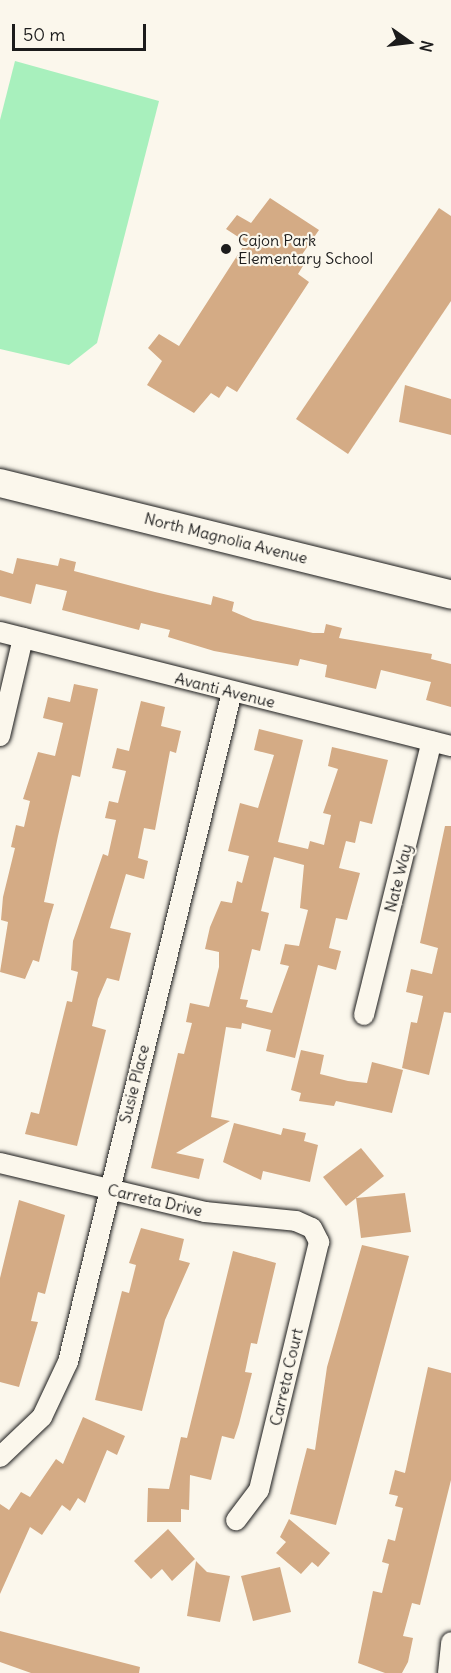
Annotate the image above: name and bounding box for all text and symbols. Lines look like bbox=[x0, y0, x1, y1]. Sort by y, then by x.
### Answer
scale bar bbox=[15, 12, 148, 50]
north arrow bbox=[379, 12, 439, 72]
text: 50 m bbox=[23, 23, 65, 46]
text: N bbox=[415, 39, 438, 54]
place label: Cajon Park Elementary School bbox=[238, 230, 373, 268]
marker: Cajon Park Elementary School bbox=[219, 242, 233, 256]
street label: North Magnolia Avenue bbox=[142, 508, 310, 568]
street label: Avanti Avenue bbox=[173, 668, 277, 712]
street label: Nate Way bbox=[380, 842, 416, 914]
street label: Susie Place bbox=[115, 1043, 153, 1125]
street label: Carreta Drive bbox=[106, 1180, 204, 1220]
street label: Carreta Court bbox=[265, 1326, 307, 1428]

